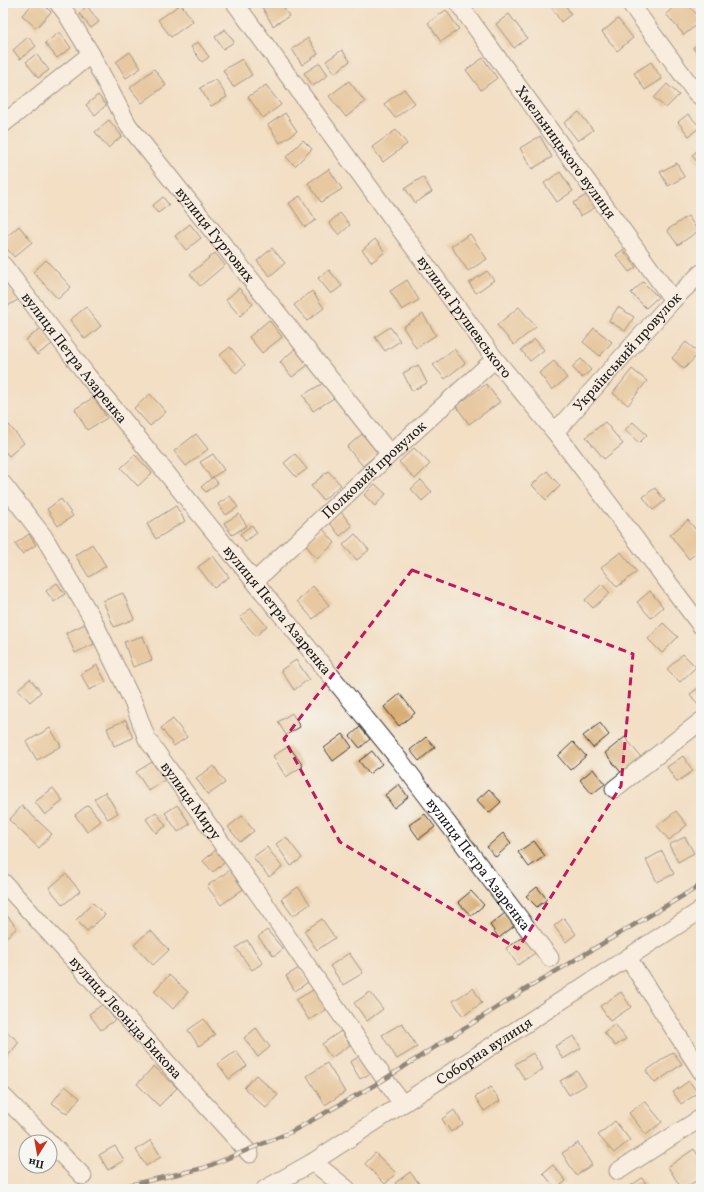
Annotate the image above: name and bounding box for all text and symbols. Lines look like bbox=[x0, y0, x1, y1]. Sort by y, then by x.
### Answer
street label: Хмельницького вулиця bbox=[509, 82, 620, 224]
street label: вулиця Гуртових bbox=[170, 183, 259, 288]
street label: вулиця Грушевського bbox=[411, 252, 516, 384]
street label: вулиця Петра Азаренка bbox=[15, 288, 131, 429]
street label: Український провулок bbox=[569, 288, 687, 417]
street label: Полковий провулок bbox=[318, 417, 432, 525]
street label: вулиця Петра Азаренка bbox=[217, 542, 335, 680]
street label: вулиця Миру bbox=[155, 758, 225, 845]
street label: вулиця Петра Азаренка bbox=[420, 794, 535, 936]
street label: вулиця Леоніда Бикова bbox=[64, 952, 186, 1085]
street label: Соборна вулиця bbox=[433, 1013, 537, 1091]
north arrow bbox=[18, 1134, 58, 1174]
text: Пн bbox=[27, 1153, 45, 1171]

